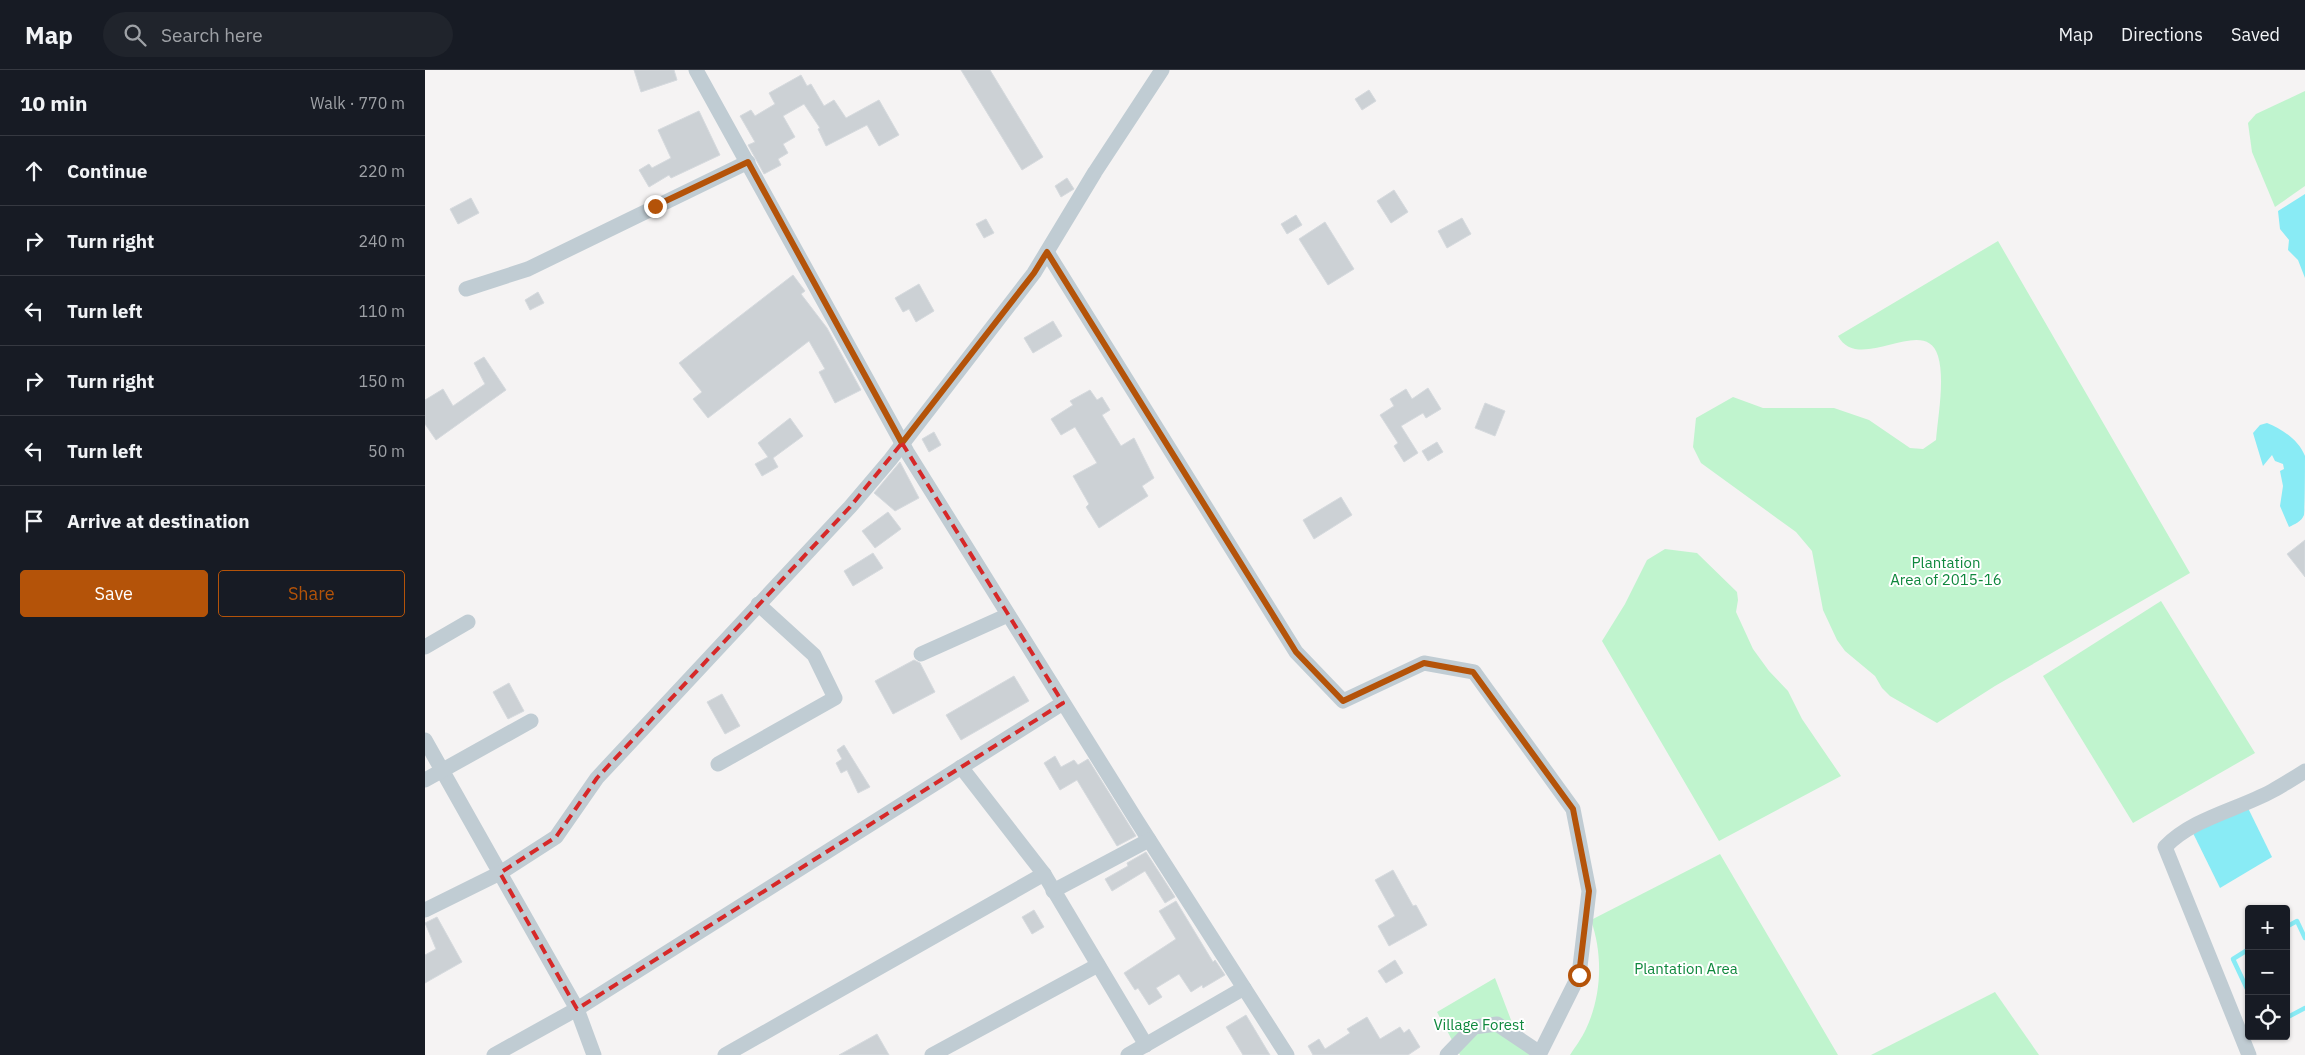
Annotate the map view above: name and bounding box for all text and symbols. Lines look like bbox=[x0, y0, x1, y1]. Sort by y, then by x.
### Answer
search box bbox=[103, 12, 453, 57]
text: Map bbox=[25, 19, 73, 51]
icon: search bbox=[121, 21, 149, 49]
text: Search here bbox=[161, 23, 263, 47]
text: Map bbox=[2058, 23, 2093, 46]
text: Directions bbox=[2121, 23, 2203, 46]
text: Saved bbox=[2231, 23, 2280, 46]
text: 10 min bbox=[20, 89, 87, 117]
text: Walk · 770 m bbox=[310, 93, 405, 113]
icon: ahead bbox=[20, 157, 48, 185]
text: Continue bbox=[67, 159, 147, 183]
text: 220 m bbox=[358, 161, 405, 181]
route end bbox=[644, 195, 667, 218]
icon: right bbox=[20, 227, 48, 255]
text: Turn right bbox=[67, 229, 154, 253]
text: 240 m bbox=[358, 231, 405, 251]
icon: left bbox=[20, 297, 48, 325]
text: Turn left bbox=[67, 299, 143, 323]
text: 110 m bbox=[358, 301, 405, 321]
icon: right bbox=[20, 367, 48, 395]
text: Turn right bbox=[67, 369, 154, 393]
text: 150 m bbox=[358, 371, 405, 391]
icon: left bbox=[20, 437, 48, 465]
text: Turn left bbox=[67, 439, 143, 463]
text: 50 m bbox=[368, 441, 405, 461]
icon: arrive bbox=[20, 507, 48, 535]
text: Arrive at destination bbox=[67, 509, 250, 533]
park label: Plantation Area of 2015-16 bbox=[1890, 553, 2002, 589]
button: Save bbox=[20, 570, 208, 617]
button: Share bbox=[218, 570, 405, 617]
map controls bbox=[2245, 905, 2290, 1040]
button: + bbox=[2245, 905, 2290, 950]
button: − bbox=[2245, 950, 2290, 995]
park label: Plantation Area bbox=[1634, 959, 1738, 978]
route start bbox=[1568, 964, 1591, 987]
button: locate bbox=[2245, 995, 2290, 1040]
park label: Village Forest bbox=[1433, 1015, 1525, 1034]

